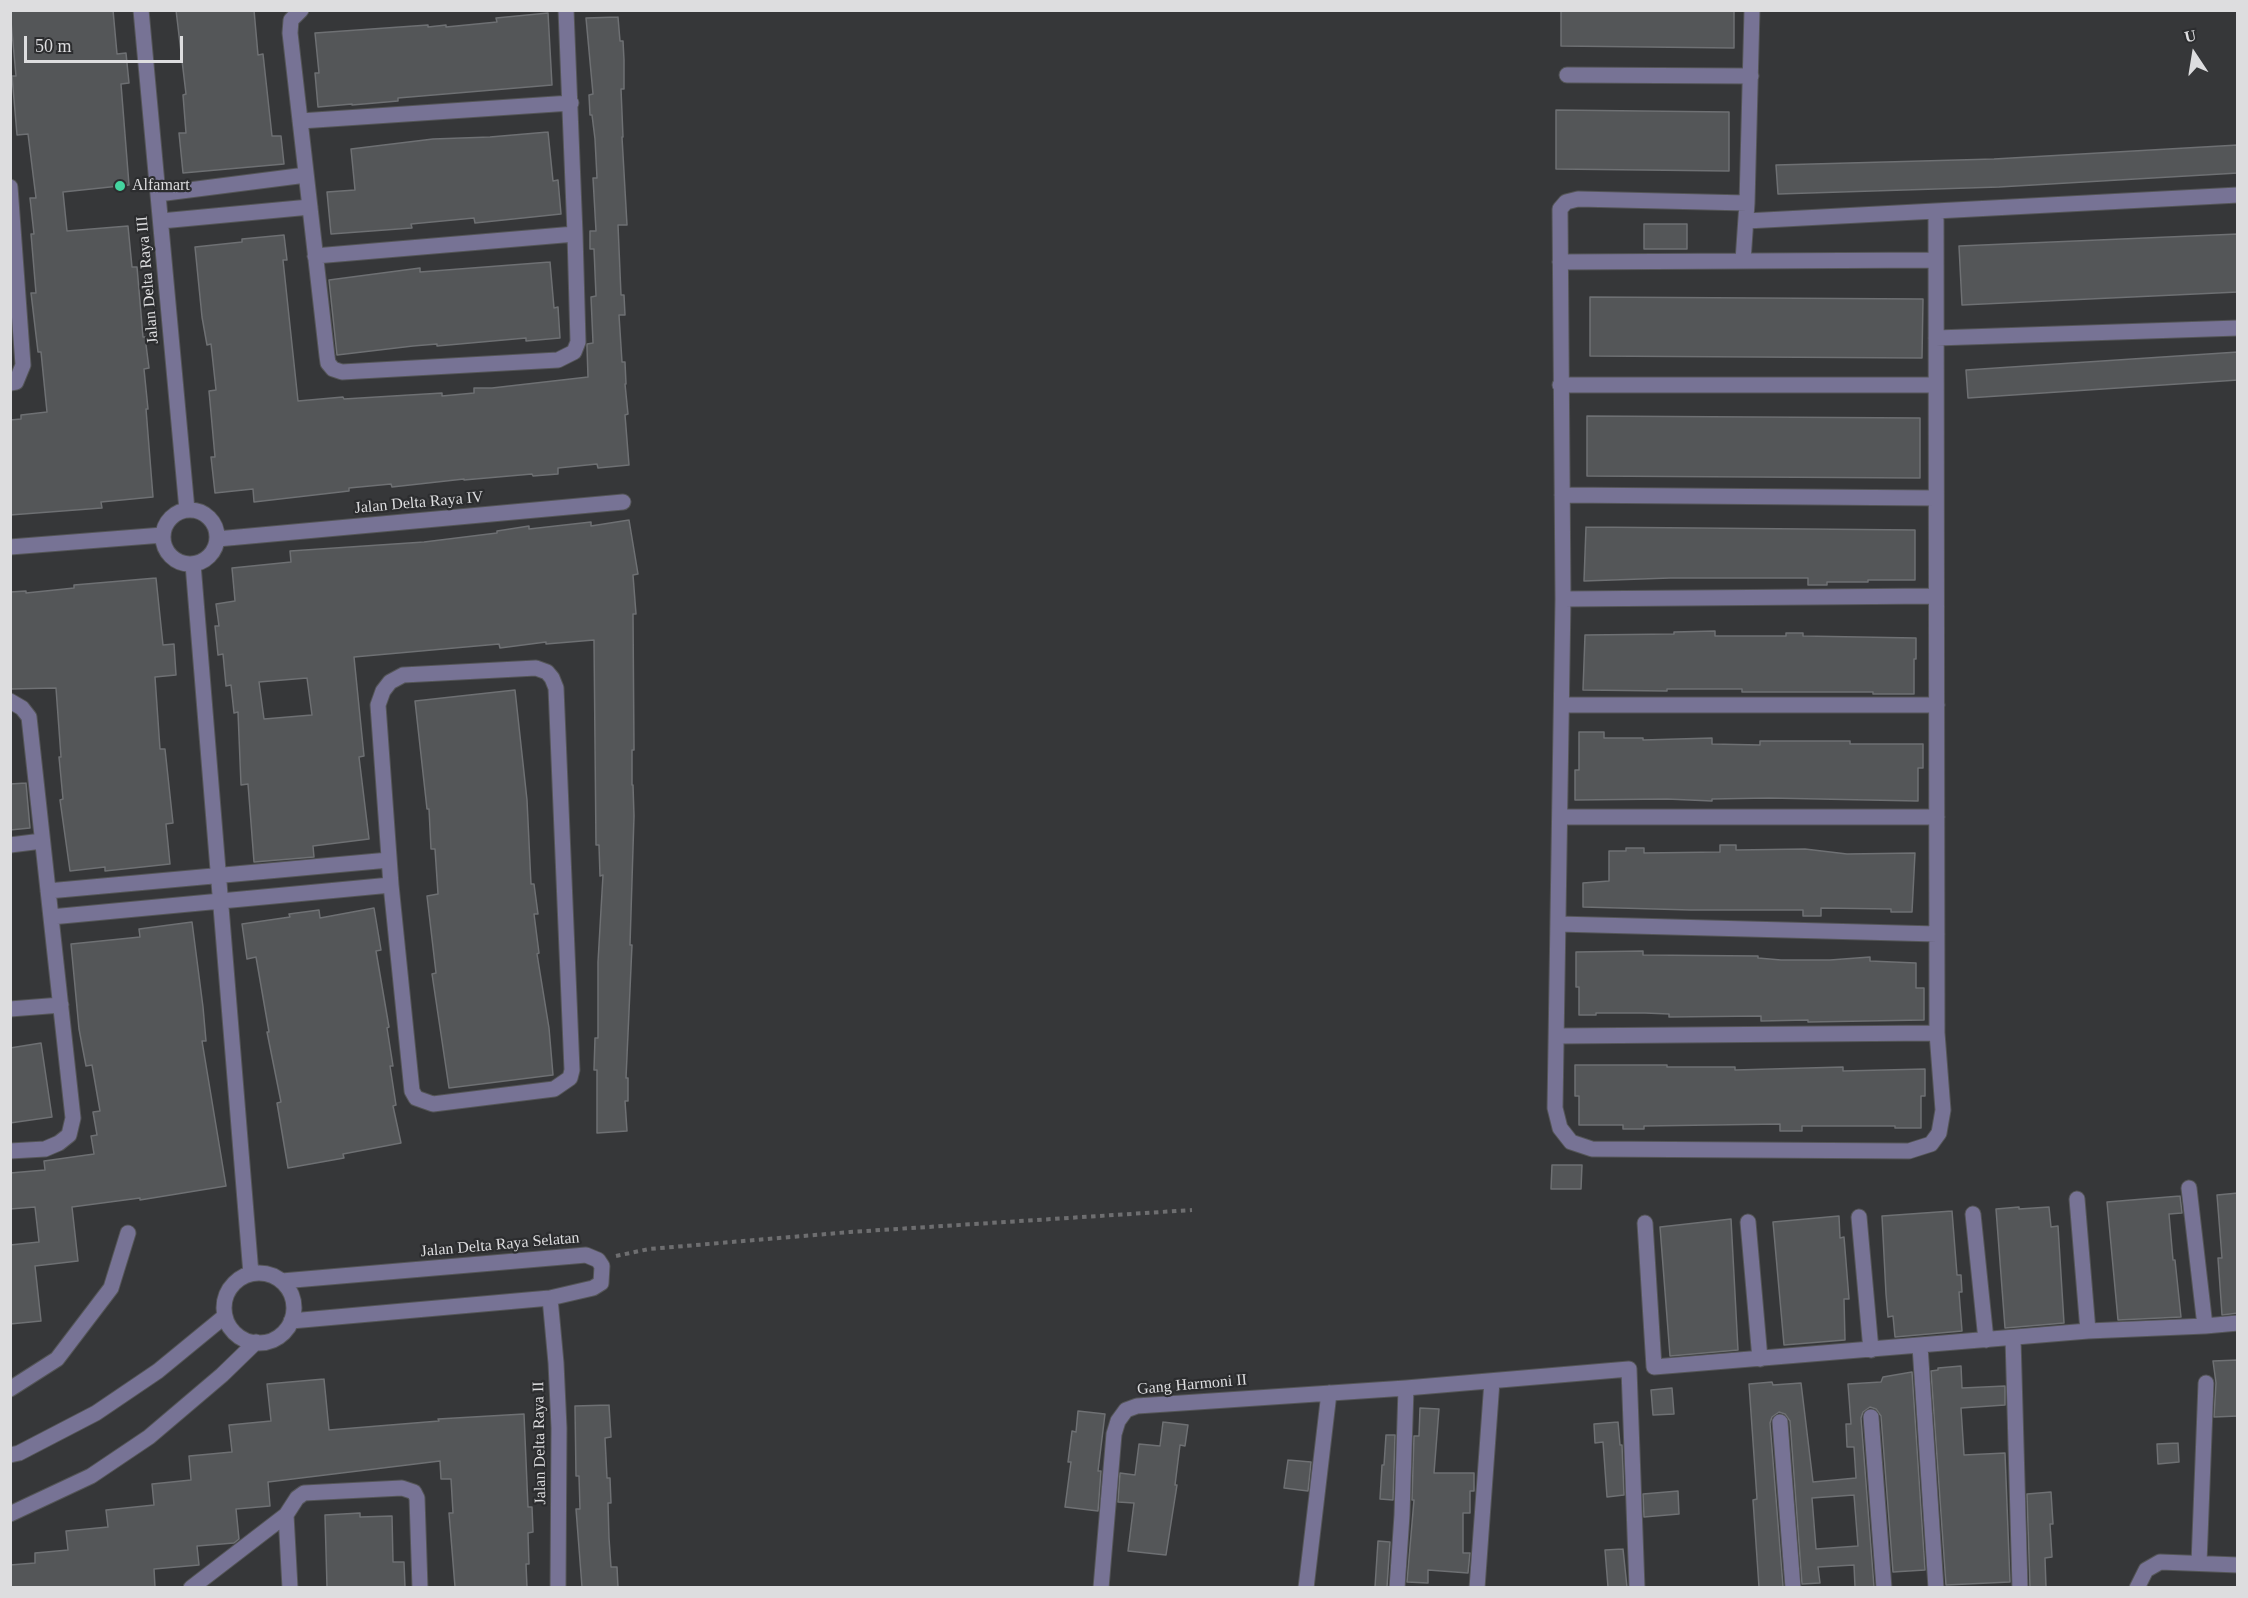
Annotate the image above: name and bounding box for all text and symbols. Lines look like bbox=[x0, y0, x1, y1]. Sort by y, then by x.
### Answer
scale bar bbox=[27, 24, 186, 62]
north arrow bbox=[2164, 24, 2224, 84]
text: U bbox=[2183, 26, 2198, 45]
text: 50 m bbox=[35, 36, 72, 56]
place label: Alfamart bbox=[132, 176, 190, 196]
marker: Alfamart bbox=[113, 179, 127, 193]
street label: Jalan Delta Raya III bbox=[133, 215, 163, 345]
street label: Jalan Delta Raya IV bbox=[354, 488, 484, 518]
street label: Jalan Delta Raya Selatan bbox=[420, 1228, 580, 1262]
street label: Gang Harmoni II bbox=[1136, 1371, 1248, 1399]
street label: Jalan Delta Raya II bbox=[529, 1381, 551, 1505]

